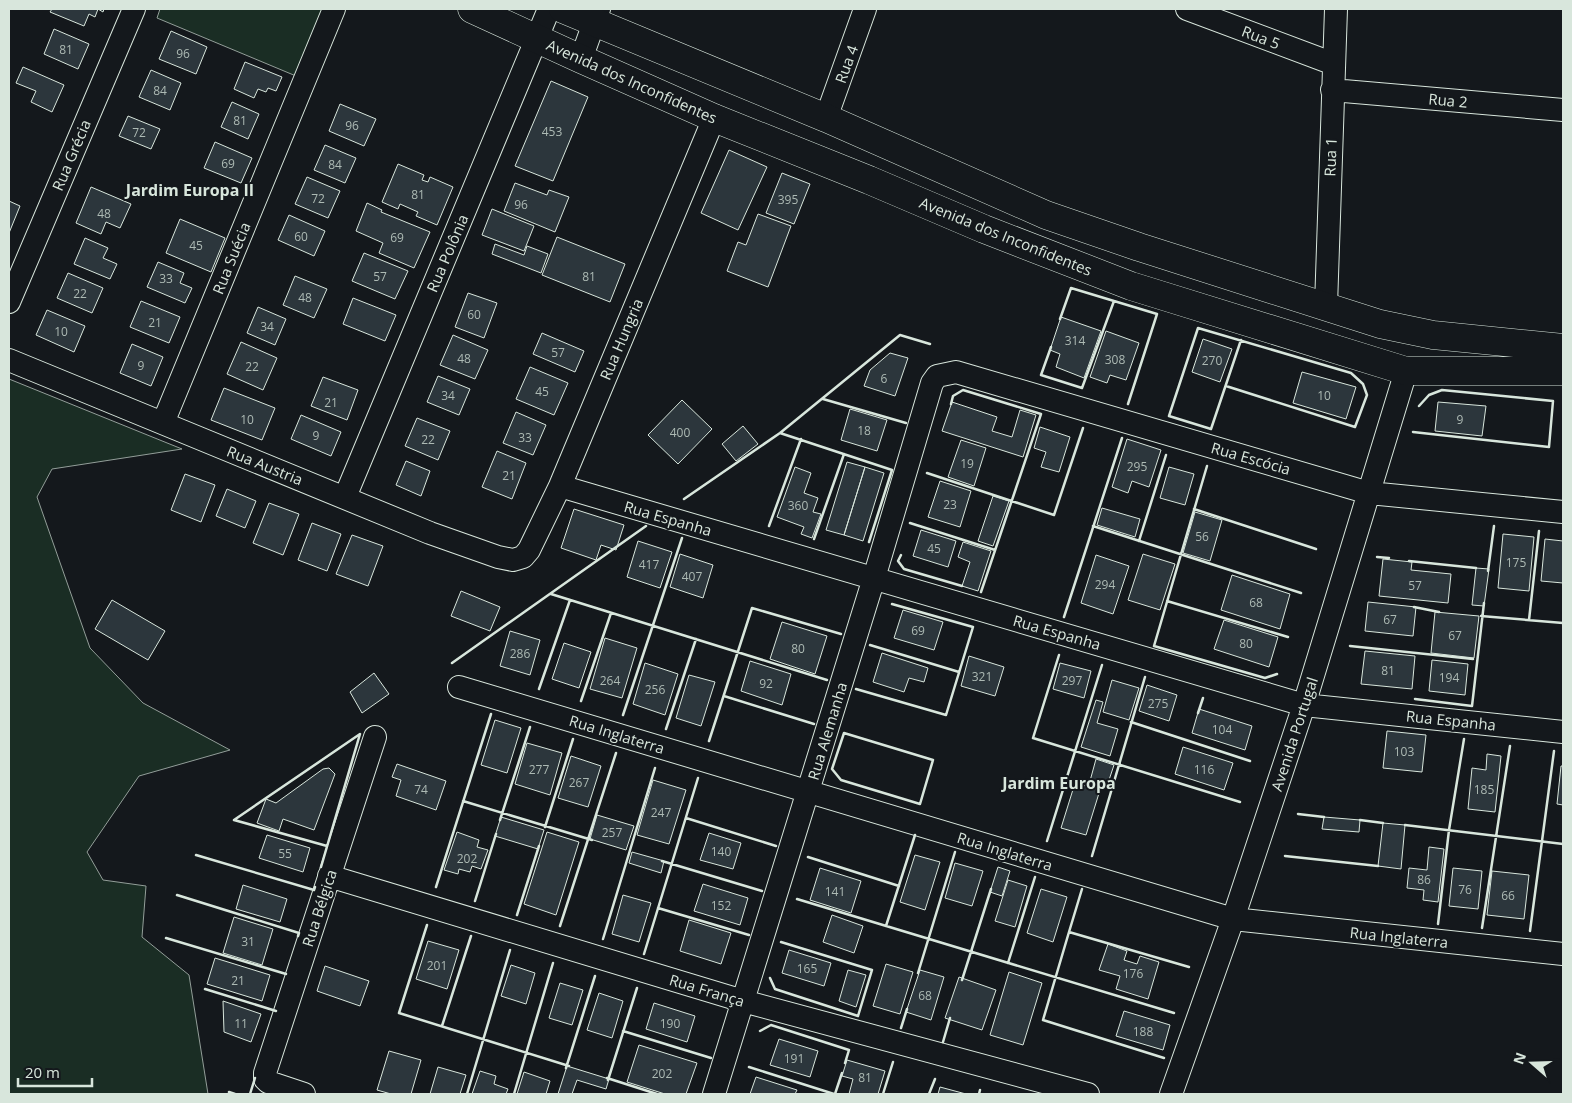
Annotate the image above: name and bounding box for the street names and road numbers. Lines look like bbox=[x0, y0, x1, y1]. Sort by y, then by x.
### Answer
street label: Rua 5 bbox=[1239, 21, 1283, 53]
street label: Avenida dos Inconfidentes bbox=[544, 34, 720, 128]
street label: Rua 4 bbox=[830, 42, 862, 86]
street label: Rua 2 bbox=[1428, 88, 1468, 112]
street label: Rua Grécia bbox=[47, 116, 95, 194]
street label: Rua 1 bbox=[1319, 137, 1341, 177]
street label: Avenida dos Inconfidentes bbox=[917, 192, 1095, 280]
street label: Rua Polônia bbox=[422, 211, 472, 295]
street label: Rua Suécia bbox=[208, 219, 254, 297]
street label: Rua Hungria bbox=[595, 295, 647, 383]
street label: Rua Escócia bbox=[1209, 437, 1293, 479]
street label: Rua Austria bbox=[224, 441, 306, 489]
street label: Rua Espanha bbox=[622, 496, 714, 540]
street label: Rua Espanha bbox=[1011, 610, 1103, 654]
street label: Avenida Portugal bbox=[1266, 674, 1322, 794]
street label: Rua Alemanha bbox=[803, 680, 851, 782]
street label: Rua Espanha bbox=[1405, 705, 1497, 735]
street label: Rua Inglaterra bbox=[567, 710, 667, 758]
street label: Rua Inglaterra bbox=[955, 827, 1055, 875]
street label: Rua Bélgica bbox=[297, 867, 341, 949]
street label: Rua Inglaterra bbox=[1349, 922, 1449, 952]
street label: Rua França bbox=[667, 969, 747, 1011]

